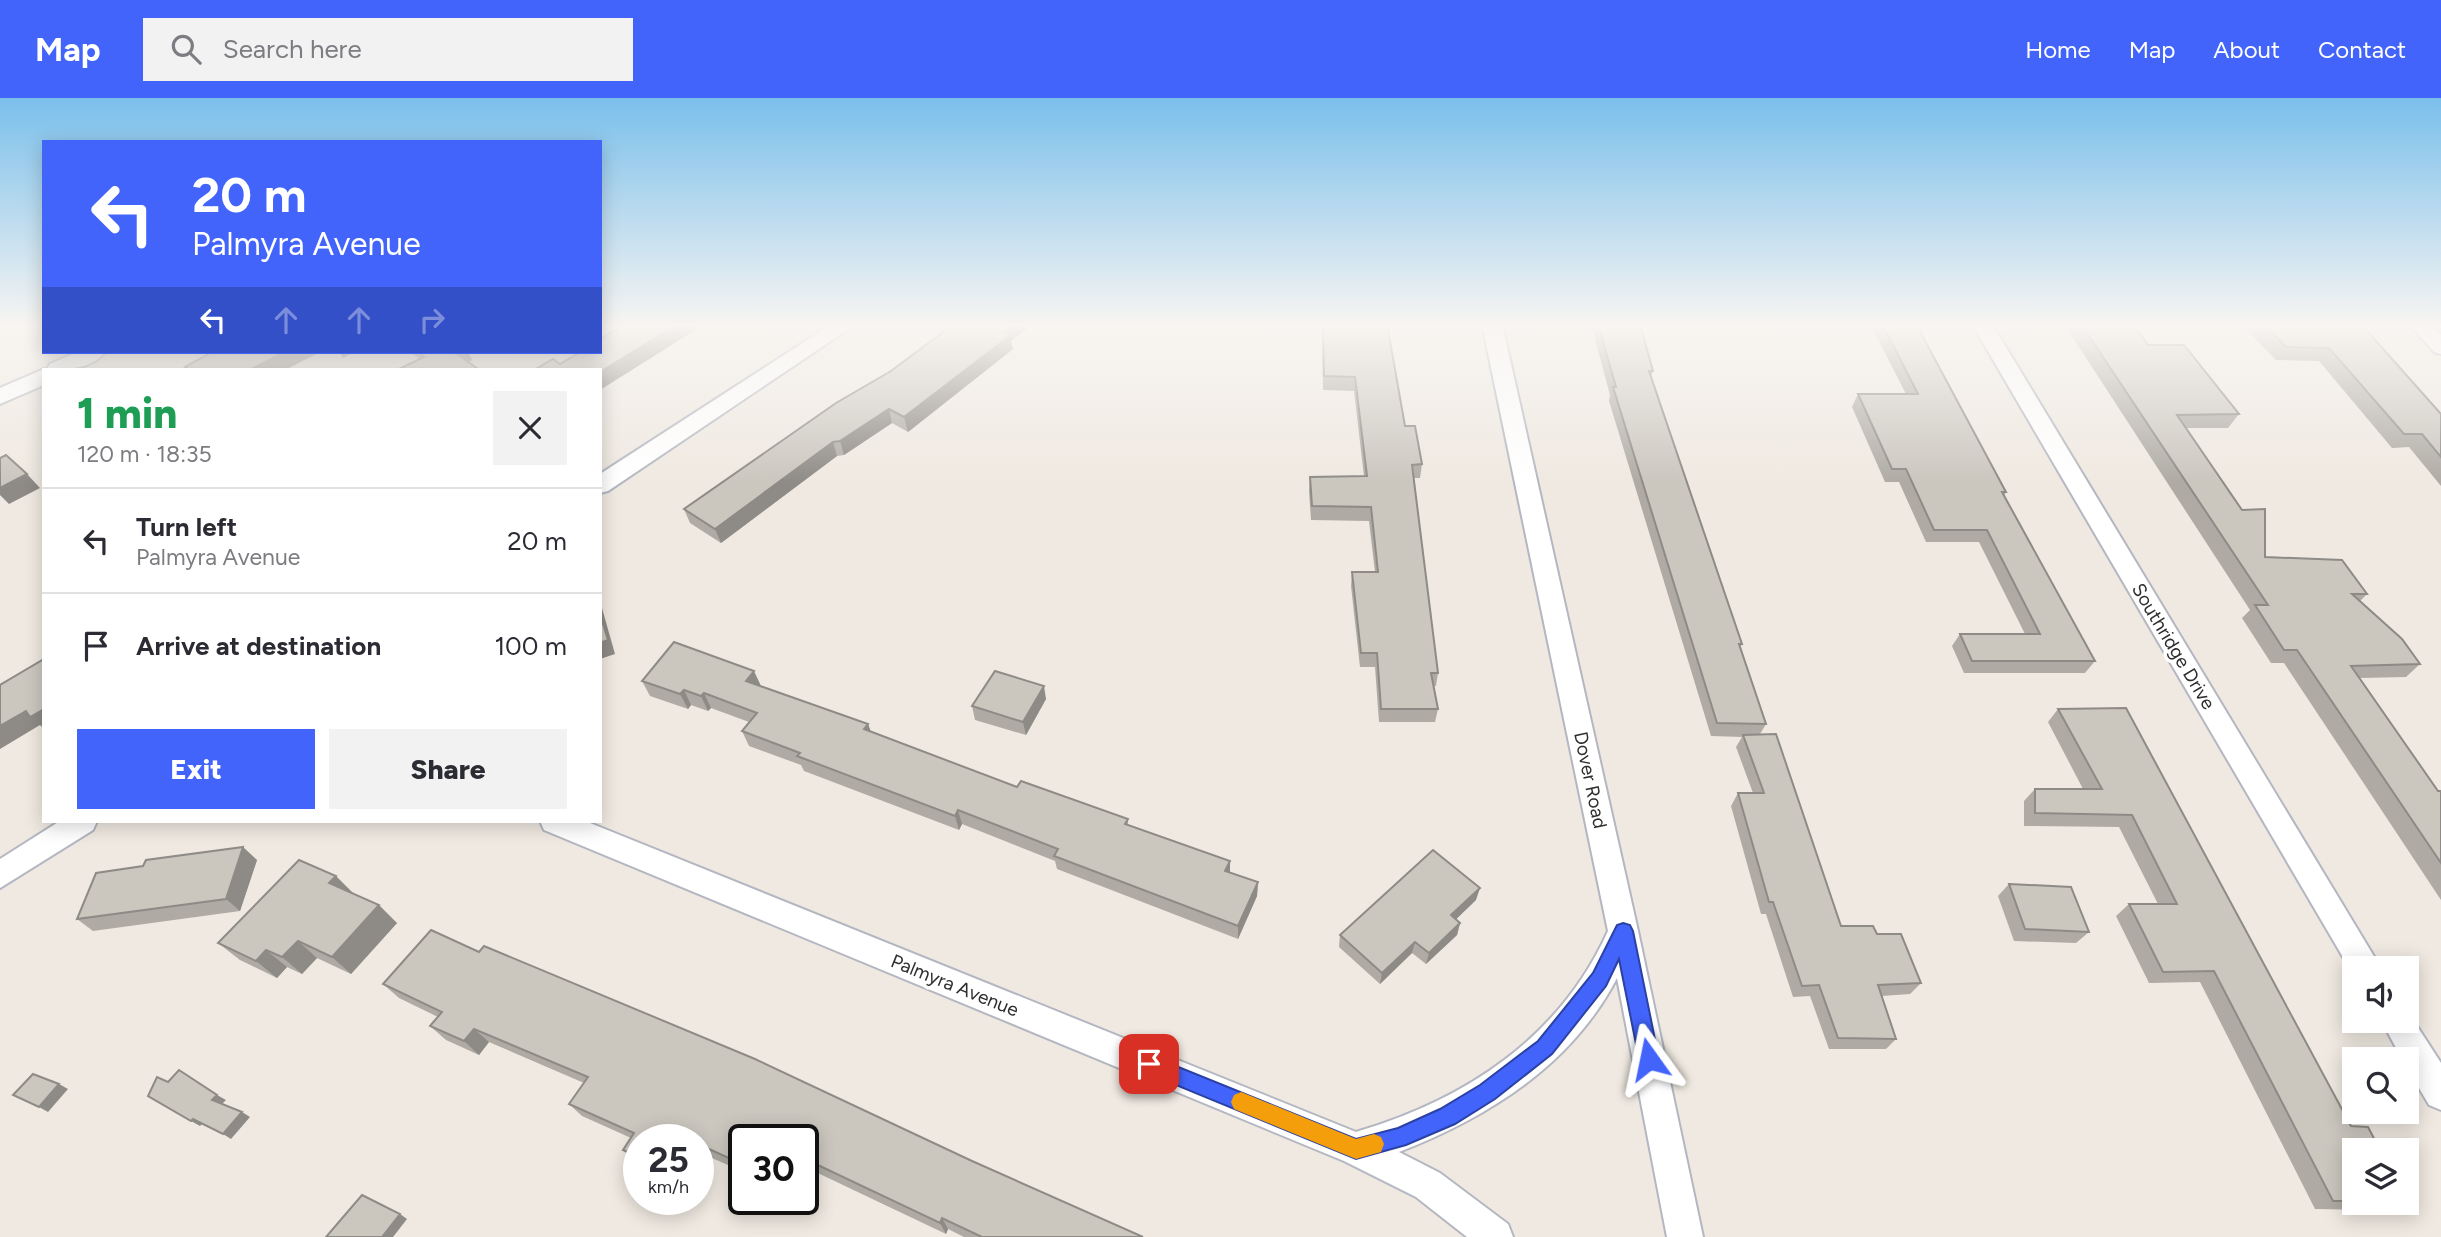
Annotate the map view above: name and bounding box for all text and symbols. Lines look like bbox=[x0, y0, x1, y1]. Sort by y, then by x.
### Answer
search box bbox=[143, 18, 633, 81]
text: Map bbox=[35, 30, 101, 69]
icon: search bbox=[167, 30, 205, 68]
text: Search here bbox=[223, 33, 362, 65]
text: Home bbox=[2025, 35, 2091, 64]
text: Map bbox=[2129, 35, 2175, 64]
text: About bbox=[2213, 35, 2280, 64]
text: Contact bbox=[2318, 35, 2406, 64]
text: 20 m bbox=[192, 165, 307, 224]
icon: left bbox=[77, 168, 168, 259]
text: Palmyra Avenue bbox=[192, 225, 421, 263]
icon: left bbox=[194, 301, 232, 339]
icon: ahead bbox=[267, 301, 305, 339]
icon: ahead bbox=[340, 301, 378, 339]
icon: right bbox=[413, 301, 451, 339]
text: 1 min bbox=[77, 388, 177, 439]
button: close bbox=[493, 391, 567, 465]
text: 120 m · 18:35 bbox=[77, 440, 212, 468]
text: Turn left bbox=[136, 511, 237, 543]
icon: left bbox=[77, 522, 115, 560]
text: 20 m bbox=[507, 525, 567, 557]
text: Palmyra Avenue bbox=[136, 543, 300, 571]
street label: Southridge Drive bbox=[2127, 579, 2220, 714]
icon: arrive bbox=[77, 627, 115, 665]
text: Arrive at destination bbox=[136, 630, 381, 662]
text: 100 m bbox=[494, 630, 567, 662]
button: Exit bbox=[77, 729, 315, 809]
button: Share bbox=[329, 729, 567, 809]
street label: Dover Road bbox=[1569, 729, 1612, 831]
street label: Palmyra Avenue bbox=[888, 949, 1022, 1022]
map controls bbox=[2342, 956, 2419, 1215]
button: sound bbox=[2342, 956, 2419, 1033]
position arrow bbox=[1612, 1022, 1686, 1096]
pin bbox=[1119, 1034, 1179, 1094]
icon: arrive bbox=[1130, 1045, 1168, 1083]
button: search bbox=[2342, 1047, 2419, 1124]
speed limit sign: 30 bbox=[728, 1124, 819, 1215]
button: layers bbox=[2342, 1138, 2419, 1215]
text: 25 bbox=[648, 1139, 689, 1181]
text: km/h bbox=[648, 1176, 689, 1198]

